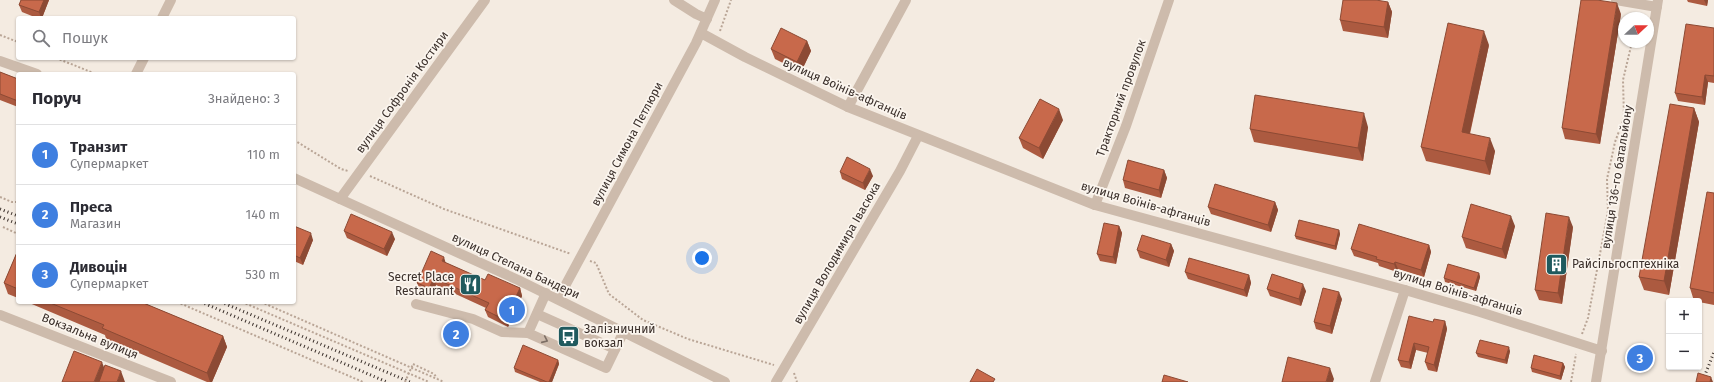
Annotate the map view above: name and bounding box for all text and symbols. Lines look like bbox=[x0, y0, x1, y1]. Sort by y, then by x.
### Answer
north arrow bbox=[1618, 12, 1654, 48]
search box bbox=[16, 16, 296, 60]
icon: search bbox=[30, 27, 52, 49]
street label: вулиця Софронія Костири bbox=[353, 28, 451, 156]
text: Пошук bbox=[62, 29, 108, 47]
street label: Тракторний провулок bbox=[1093, 37, 1149, 158]
street label: вулиця Воїнів-афганців bbox=[781, 55, 910, 123]
street label: вулиця Симона Петлюри bbox=[588, 79, 666, 209]
text: Поруч bbox=[32, 88, 81, 109]
text: Знайдено: 3 bbox=[208, 91, 280, 106]
street label: вулиця 136-го батальйону bbox=[1599, 104, 1635, 250]
text: Транзит bbox=[70, 138, 127, 156]
text: 1 bbox=[42, 147, 48, 162]
text: 110 m bbox=[247, 147, 280, 162]
text: Супермаркет bbox=[70, 156, 148, 171]
street label: вулиця Воїнів-афганців bbox=[1079, 179, 1213, 229]
street label: вулиця Володимира Івасюка bbox=[791, 180, 883, 326]
text: Преса bbox=[70, 198, 112, 216]
text: 2 bbox=[42, 207, 48, 222]
text: 140 m bbox=[246, 207, 280, 222]
text: Магазин bbox=[70, 216, 121, 231]
street label: вулиця Степана Бандери bbox=[450, 230, 582, 302]
your location bbox=[692, 248, 712, 268]
building icon: Райсільгосптехніка bbox=[1543, 251, 1569, 277]
place label: Райсільгосптехніка bbox=[1572, 257, 1679, 271]
text: Дивоцін bbox=[70, 258, 127, 276]
street label: вулиця Воїнів-афганців bbox=[1392, 266, 1525, 318]
text: 3 bbox=[42, 267, 48, 282]
text: 530 m bbox=[245, 267, 280, 282]
place label: Secret Place Restaurant bbox=[388, 270, 455, 298]
restaurant icon: Secret Place Restaurant bbox=[457, 271, 483, 297]
text: Супермаркет bbox=[70, 276, 148, 291]
pin: 1 bbox=[499, 295, 525, 325]
map controls bbox=[1666, 298, 1702, 370]
button: + bbox=[1666, 298, 1702, 334]
street label: Вокзальна вулиця bbox=[40, 310, 140, 362]
pin: 2 bbox=[443, 319, 469, 349]
place label: Залізничний вокзал bbox=[584, 322, 656, 350]
bus stop icon: Залізничний вокзал bbox=[555, 323, 581, 349]
button: − bbox=[1666, 334, 1702, 370]
one-way arrow bbox=[541, 335, 548, 343]
pin: 3 bbox=[1627, 343, 1653, 373]

